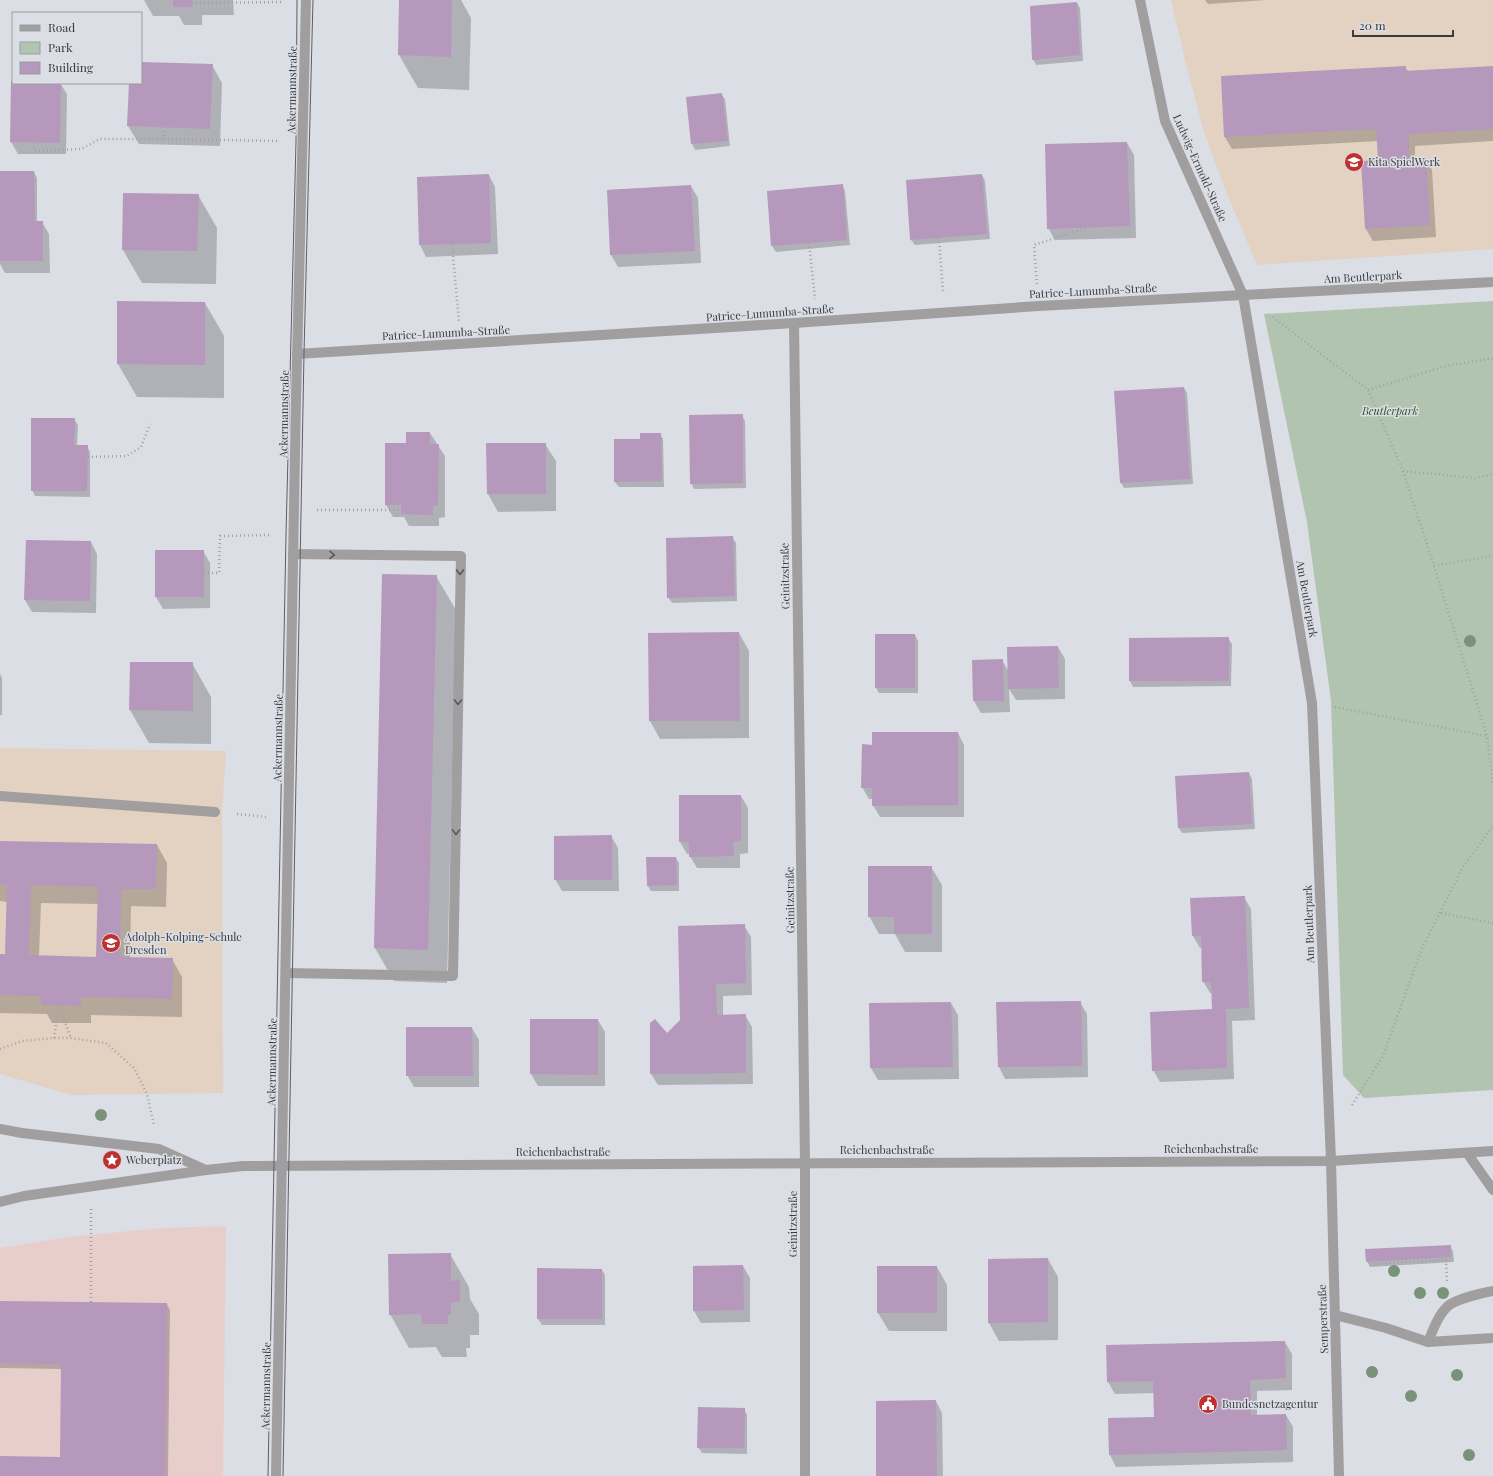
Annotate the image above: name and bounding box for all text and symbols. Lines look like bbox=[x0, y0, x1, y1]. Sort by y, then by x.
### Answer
legend bbox=[12, 12, 142, 84]
scale bar bbox=[1353, 12, 1453, 38]
text: 20 m bbox=[1359, 17, 1386, 33]
text: Road bbox=[48, 19, 75, 35]
text: Park bbox=[48, 39, 73, 55]
street label: Ackermannstraße bbox=[283, 45, 300, 135]
text: Building bbox=[48, 59, 94, 75]
street label: Ludwig-Ermold-Straße bbox=[1170, 112, 1231, 224]
school or university icon: Kita SpielWerk bbox=[1343, 151, 1365, 173]
place label: Kita SpielWerk bbox=[1368, 154, 1440, 169]
street label: Am Beutlerpark bbox=[1323, 267, 1402, 286]
street label: Patrice-Lumumba-Straße bbox=[1029, 280, 1158, 301]
street label: Patrice-Lumumba-Straße bbox=[705, 301, 835, 324]
street label: Patrice-Lumumba-Straße bbox=[382, 322, 511, 343]
street label: Ackermannstraße bbox=[275, 369, 292, 459]
park label: Beutlerpark bbox=[1361, 403, 1418, 418]
street label: Geinitzstraße bbox=[776, 542, 793, 609]
one-way arrow bbox=[329, 551, 335, 559]
street label: Am Beutlerpark bbox=[1293, 558, 1322, 639]
one-way arrow bbox=[456, 569, 464, 575]
street label: Ackermannstraße bbox=[269, 693, 286, 783]
one-way arrow bbox=[454, 699, 462, 705]
one-way arrow bbox=[451, 829, 460, 835]
street label: Geinitzstraße bbox=[781, 866, 798, 933]
street label: Am Beutlerpark bbox=[1300, 885, 1317, 964]
place label: Adolph-Kolping-Schule Dresden bbox=[124, 929, 242, 957]
school or university icon: Adolph-Kolping-Schule Dresden bbox=[100, 932, 122, 954]
street label: Ackermannstraße bbox=[263, 1017, 280, 1107]
street label: Reichenbachstraße bbox=[1164, 1141, 1259, 1156]
street label: Reichenbachstraße bbox=[840, 1142, 935, 1157]
street label: Reichenbachstraße bbox=[516, 1144, 611, 1159]
place icon: Weberplatz bbox=[101, 1149, 123, 1171]
place label: Weberplatz bbox=[125, 1152, 182, 1167]
street label: Geinitzstraße bbox=[785, 1190, 800, 1257]
street label: Semperstraße bbox=[1314, 1284, 1331, 1354]
street label: Ackermannstraße bbox=[257, 1341, 274, 1431]
public building icon: Bundesnetzagentur bbox=[1197, 1393, 1219, 1415]
place label: Bundesnetzagentur bbox=[1222, 1396, 1319, 1411]

